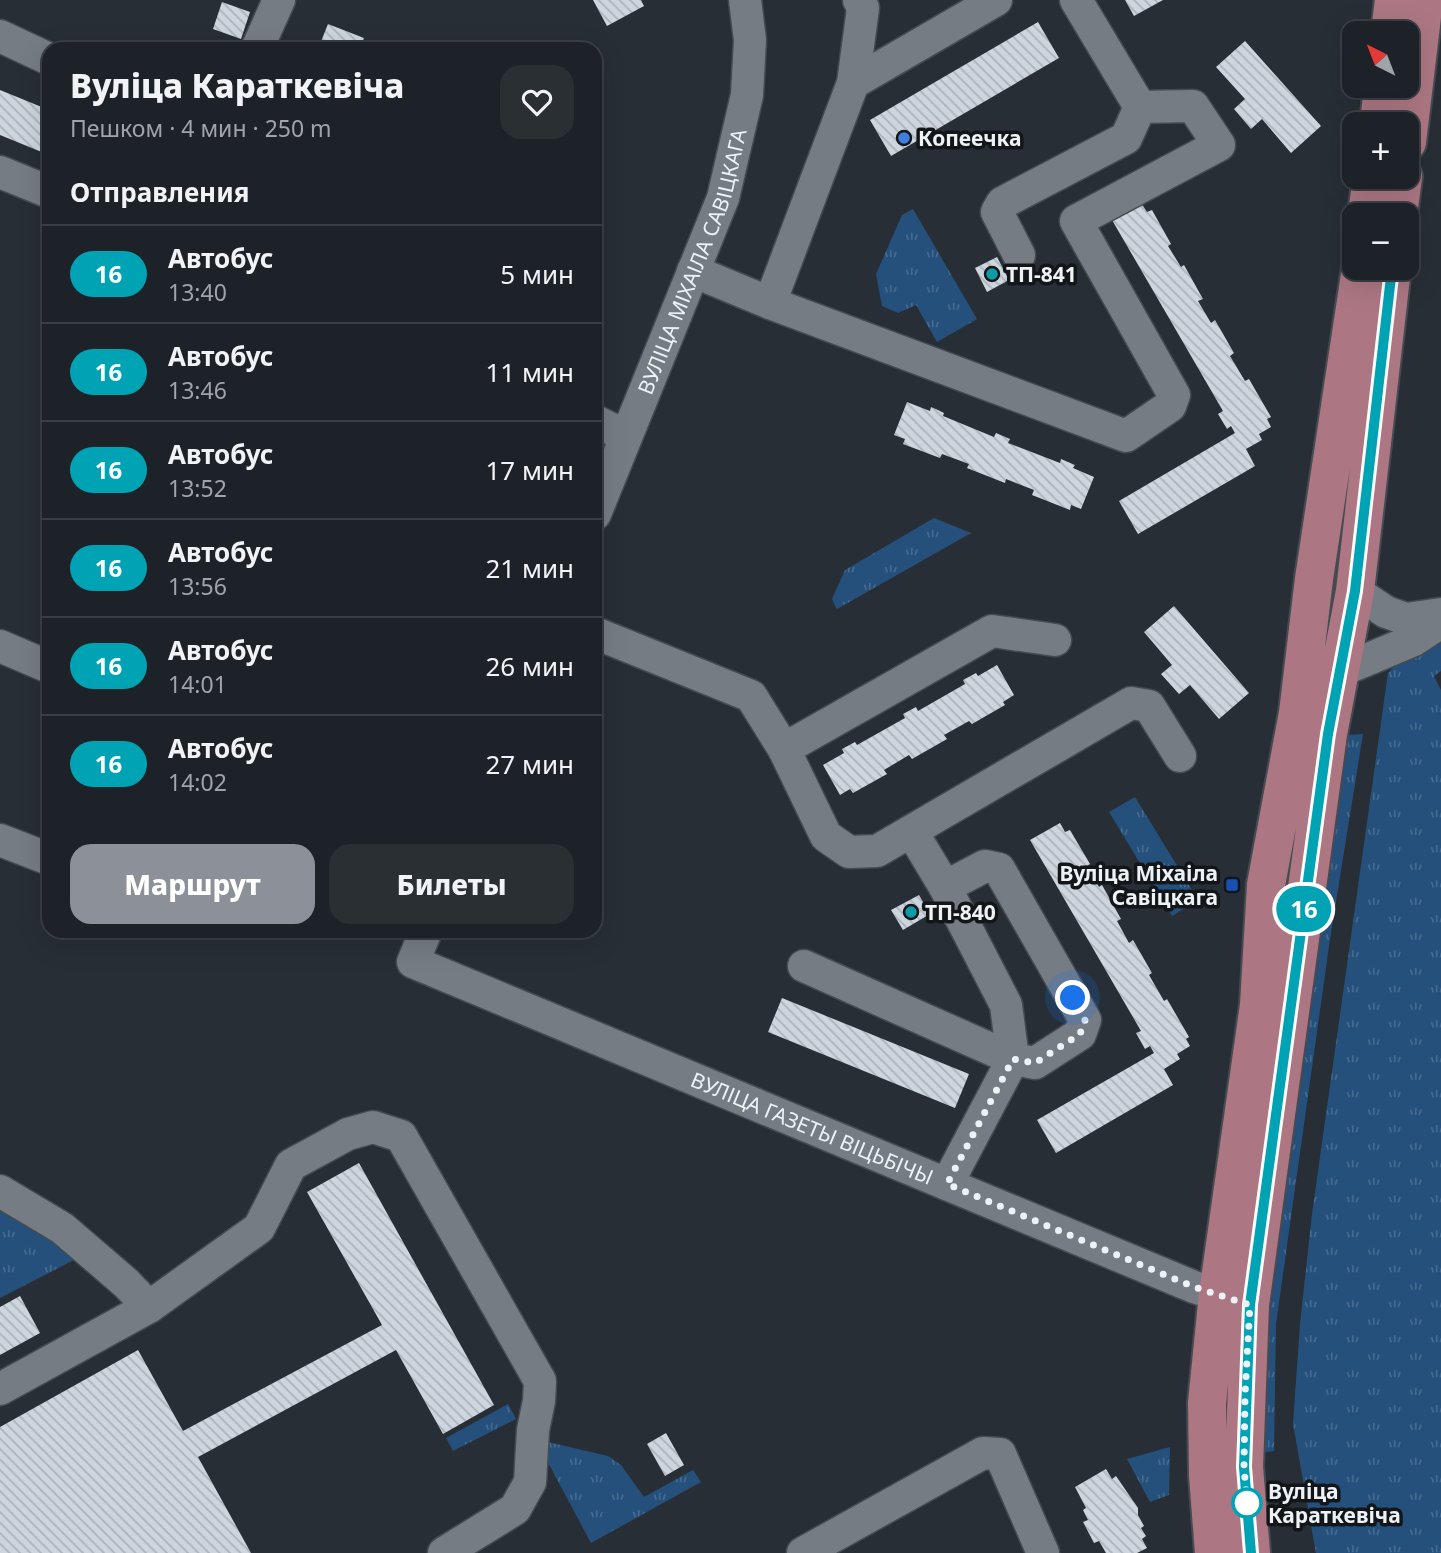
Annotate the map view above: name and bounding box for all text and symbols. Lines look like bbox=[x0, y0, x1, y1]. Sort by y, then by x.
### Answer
north arrow bbox=[1342, 21, 1419, 98]
map controls bbox=[1342, 21, 1419, 280]
text: Вуліца Караткевіча bbox=[70, 63, 404, 108]
button: heart bbox=[500, 65, 574, 139]
text: Пешком · 4 мин · 250 m bbox=[70, 112, 332, 144]
button: + bbox=[1342, 112, 1419, 189]
place label: Копеечка bbox=[918, 124, 1022, 152]
street label: ВУЛІЦА МІХАІЛА САВІЦКАГА bbox=[631, 125, 753, 398]
marker: Копеечка bbox=[896, 130, 912, 146]
text: Отправления bbox=[70, 174, 249, 210]
button: − bbox=[1342, 203, 1419, 280]
text: Автобус bbox=[168, 240, 273, 276]
text: 5 мин bbox=[500, 256, 574, 292]
text: 16 bbox=[95, 257, 122, 290]
place label: ТП-841 bbox=[1006, 260, 1077, 288]
marker: ТП-841 bbox=[984, 266, 1000, 282]
text: 13:40 bbox=[168, 276, 227, 308]
text: Автобус bbox=[168, 338, 273, 374]
text: 11 мин bbox=[485, 354, 574, 390]
text: 16 bbox=[95, 355, 122, 388]
text: 13:46 bbox=[168, 374, 227, 406]
text: Автобус bbox=[168, 436, 273, 472]
text: 17 мин bbox=[485, 452, 574, 488]
text: 16 bbox=[95, 453, 122, 486]
text: 13:52 bbox=[168, 472, 227, 504]
text: Автобус bbox=[168, 534, 273, 570]
text: 21 мин bbox=[485, 550, 574, 586]
text: 16 bbox=[95, 551, 122, 584]
text: 13:56 bbox=[168, 570, 227, 602]
text: Автобус bbox=[168, 632, 273, 668]
text: 26 мин bbox=[485, 648, 574, 684]
text: 16 bbox=[95, 649, 122, 682]
text: 14:01 bbox=[168, 668, 227, 700]
text: Автобус bbox=[168, 730, 273, 766]
text: 27 мин bbox=[485, 746, 574, 782]
text: 16 bbox=[95, 747, 122, 780]
text: 14:02 bbox=[168, 766, 227, 798]
button: Маршрут bbox=[70, 844, 315, 924]
button: Билеты bbox=[329, 844, 574, 924]
place label: Вуліца Міхаіла Савіцкага bbox=[1059, 859, 1218, 911]
marker: Вуліца Міхаіла Савіцкага bbox=[1224, 877, 1240, 893]
line badge: 16 bbox=[1272, 886, 1336, 932]
text: 16 bbox=[1290, 892, 1318, 925]
place label: ТП-840 bbox=[925, 898, 996, 926]
marker: ТП-840 bbox=[903, 904, 919, 920]
your location bbox=[1055, 980, 1090, 1015]
street label: ВУЛІЦА ГАЗЕТЫ ВІЦЬБІЧЫ bbox=[687, 1065, 938, 1191]
place label: Вуліца Караткевіча bbox=[1268, 1477, 1401, 1529]
marker: Вуліца Караткевіча bbox=[1232, 1488, 1262, 1518]

